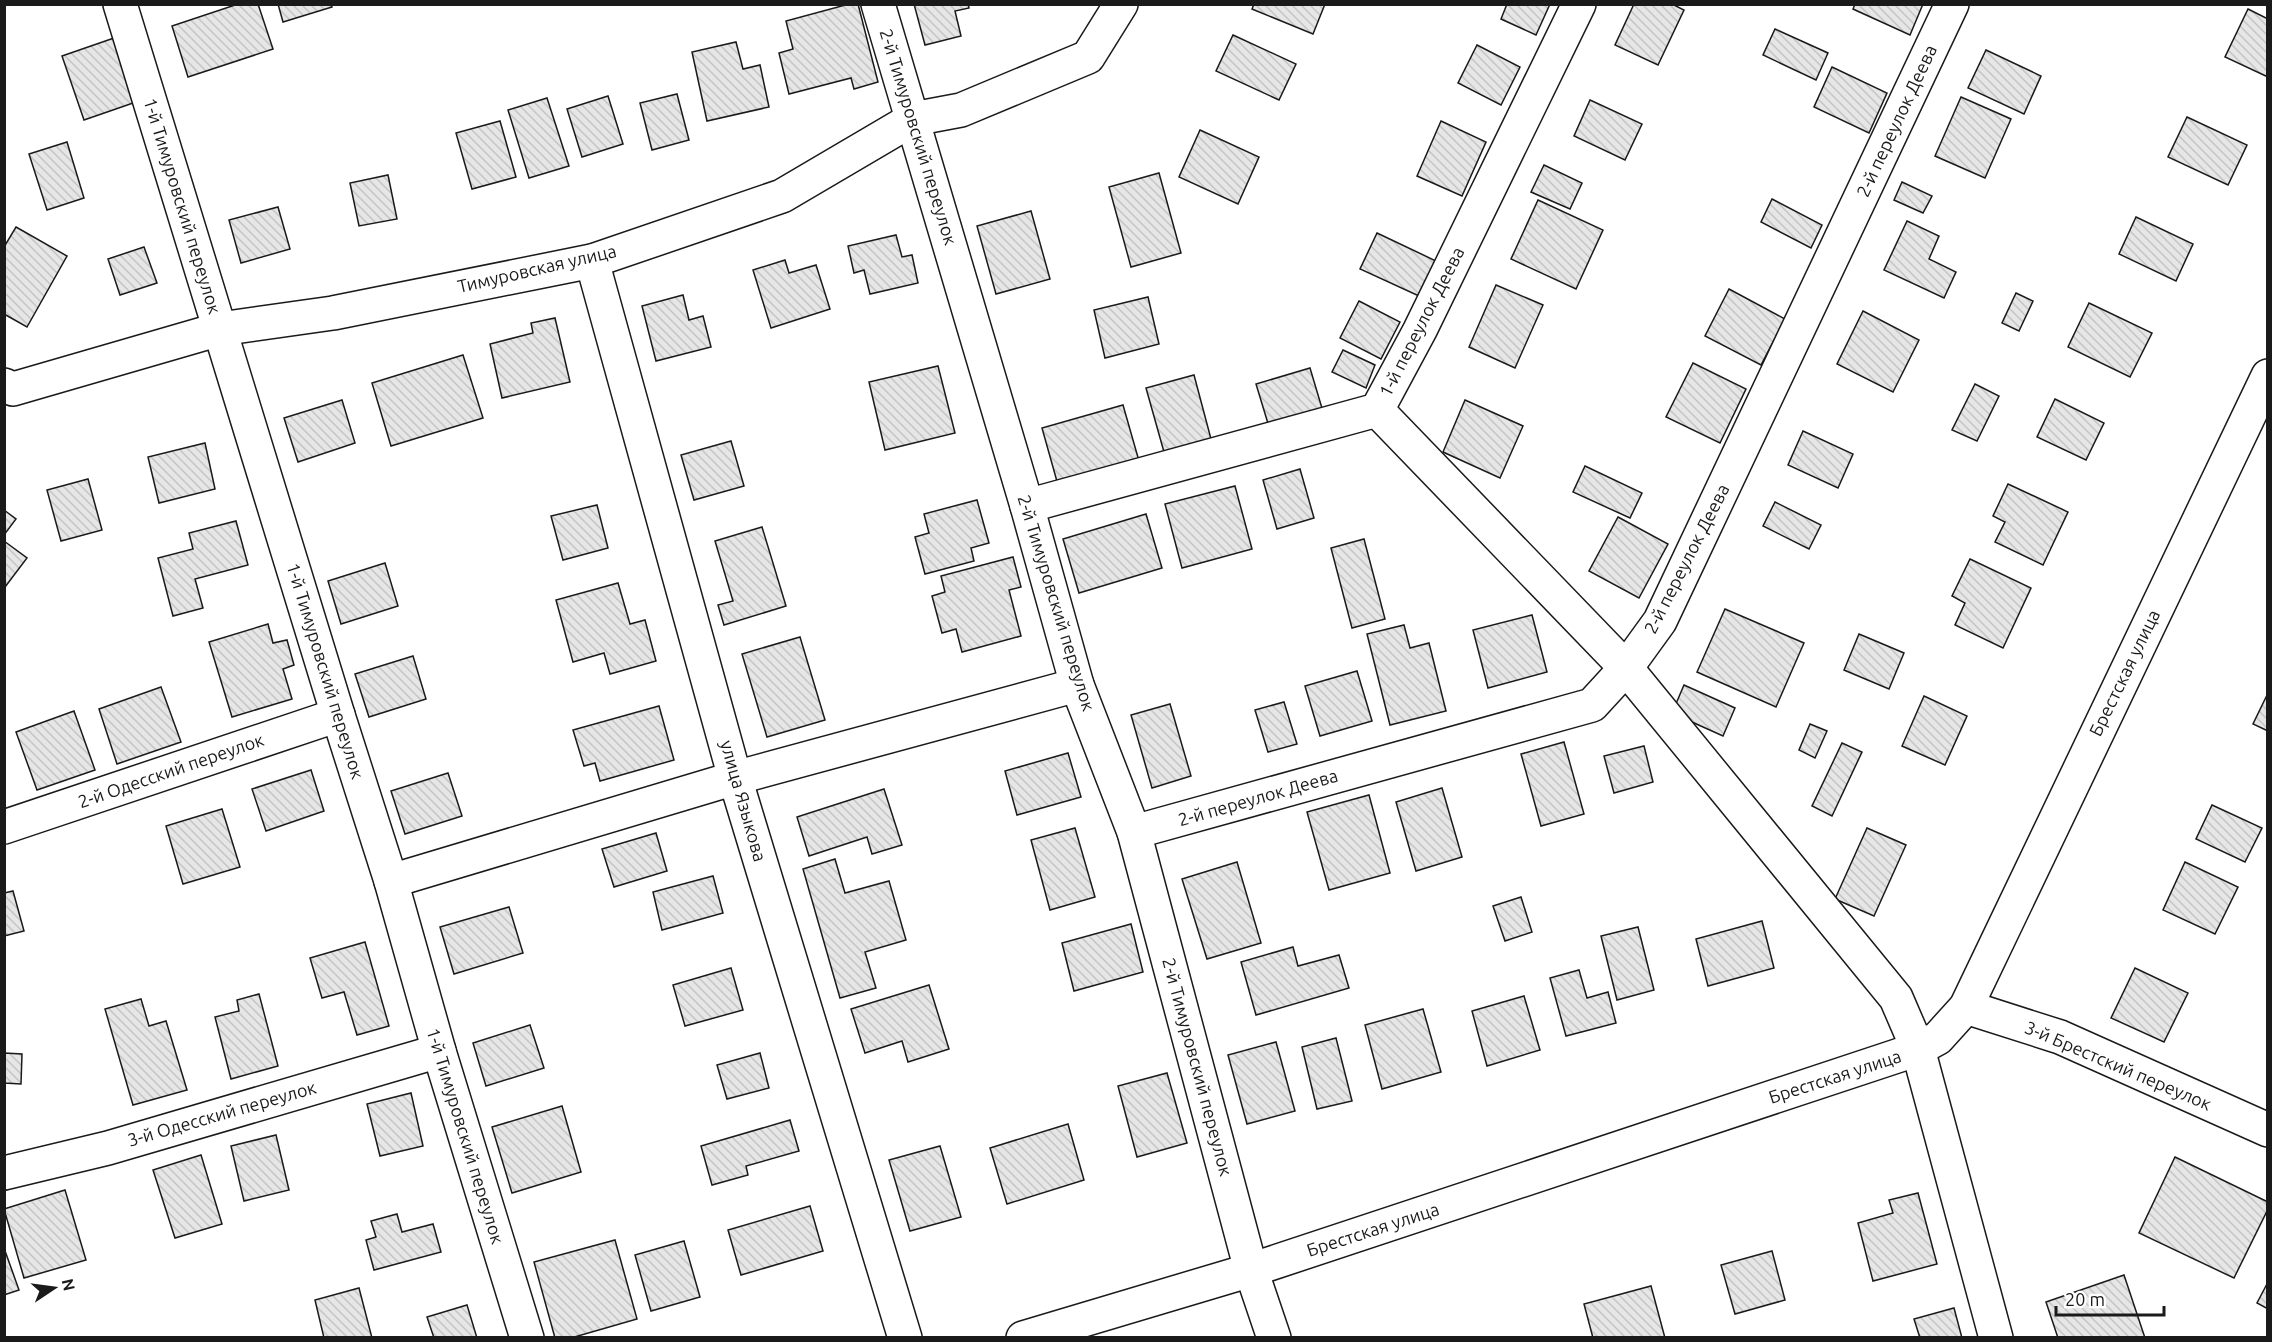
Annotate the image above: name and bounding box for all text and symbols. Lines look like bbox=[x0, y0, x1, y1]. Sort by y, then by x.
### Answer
street label: 2-й Тимуровский переулок bbox=[876, 26, 961, 247]
street label: 2-й переулок Деева bbox=[1852, 41, 1940, 200]
street label: 1-й Тимуровский переулок bbox=[140, 95, 225, 316]
street label: Тимуровская улица bbox=[455, 240, 618, 296]
street label: 1-й переулок Деева bbox=[1375, 243, 1468, 400]
street label: 2-й переулок Деева bbox=[1640, 480, 1733, 637]
street label: 2-й Тимуровский переулок bbox=[1014, 492, 1099, 713]
street label: 1-й Тимуровский переулок bbox=[283, 560, 368, 781]
street label: Брестская улица bbox=[2085, 606, 2163, 739]
street label: 2-й Одесский переулок bbox=[75, 729, 266, 811]
street label: улица Языкова bbox=[717, 738, 771, 864]
street label: 2-й переулок Деева bbox=[1176, 765, 1340, 829]
street label: 2-й Тимуровский переулок bbox=[1159, 955, 1237, 1178]
street label: 3-й Брестский переулок bbox=[2022, 1017, 2215, 1114]
street label: 1-й Тимуровский переулок bbox=[423, 1025, 508, 1246]
street label: Брестская улица bbox=[1766, 1045, 1903, 1107]
street label: 3-й Одесский переулок bbox=[125, 1077, 318, 1150]
street label: Брестская улица bbox=[1304, 1198, 1441, 1260]
north arrow bbox=[24, 1258, 84, 1318]
text: N bbox=[59, 1277, 79, 1292]
scale bar bbox=[2056, 1279, 2164, 1317]
text: 20 m bbox=[2065, 1289, 2105, 1309]

